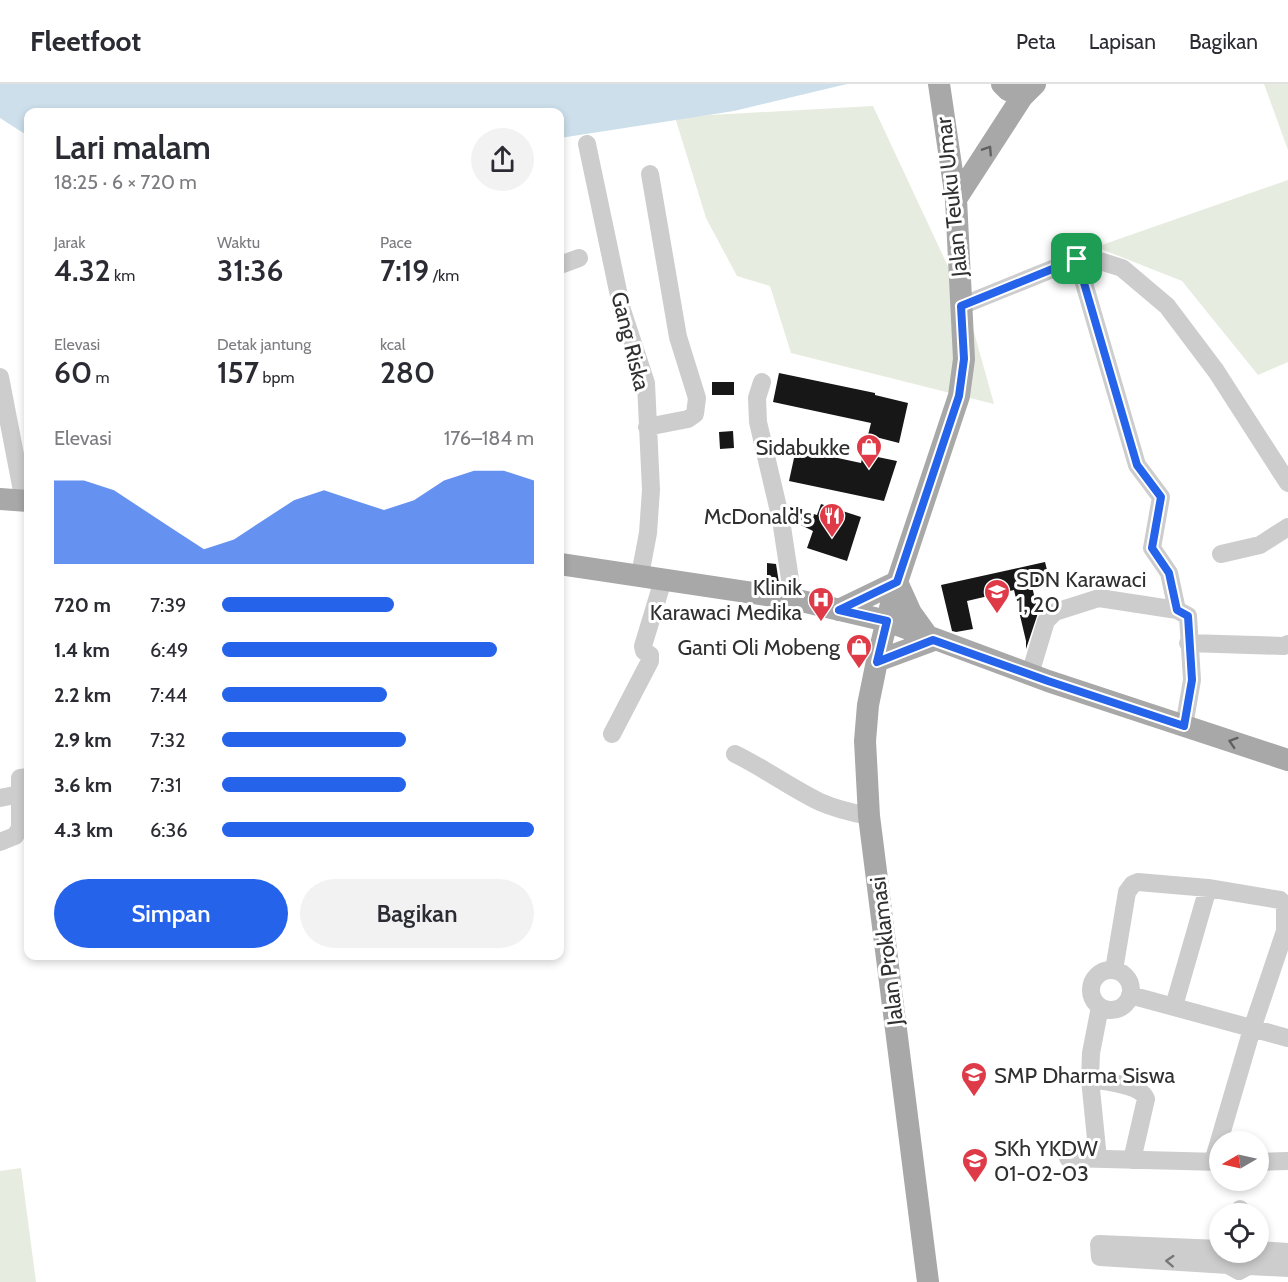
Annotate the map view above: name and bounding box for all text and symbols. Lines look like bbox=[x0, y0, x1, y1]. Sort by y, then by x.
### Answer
text: Fleetfoot bbox=[30, 24, 141, 58]
text: Peta bbox=[1016, 29, 1056, 54]
text: Lapisan bbox=[1089, 29, 1156, 54]
text: Bagikan bbox=[1189, 29, 1258, 54]
street label: Jalan Teuku Umar bbox=[930, 116, 973, 279]
text: Lari malam bbox=[54, 127, 211, 167]
button: share bbox=[471, 128, 534, 191]
one-way arrow bbox=[981, 146, 992, 157]
text: 18:25 · 6 × 720 m bbox=[54, 170, 197, 194]
text: Jarak bbox=[54, 233, 85, 252]
text: Waktu bbox=[217, 233, 260, 252]
text: Pace bbox=[380, 233, 412, 252]
pin bbox=[1051, 233, 1102, 284]
icon: arrive bbox=[1060, 242, 1093, 275]
text: 4.32 bbox=[54, 252, 111, 289]
text: 31:36 bbox=[217, 252, 283, 289]
text: 7:19 bbox=[380, 252, 429, 289]
text: km bbox=[111, 266, 135, 285]
text: /km bbox=[429, 266, 459, 285]
street label: Gang Riska bbox=[605, 289, 656, 394]
text: Elevasi bbox=[54, 335, 100, 354]
text: Detak jantung bbox=[217, 335, 311, 354]
text: kcal bbox=[380, 335, 406, 354]
text: 60 bbox=[54, 354, 92, 391]
text: 157 bbox=[217, 354, 259, 391]
text: 280 bbox=[380, 354, 435, 391]
text: m bbox=[92, 368, 110, 387]
text: bpm bbox=[259, 368, 294, 387]
text: Elevasi bbox=[54, 426, 112, 450]
text: 176–184 m bbox=[444, 426, 534, 450]
shop icon: Sidabukke bbox=[854, 432, 884, 470]
place label: Sidabukke bbox=[756, 434, 850, 461]
restaurant icon: McDonald's bbox=[817, 501, 847, 539]
place label: McDonald's bbox=[704, 503, 812, 530]
place label: SDN Karawaci 1, 20 bbox=[1016, 566, 1146, 618]
place label: Klinik Karawaci Medika bbox=[650, 574, 802, 626]
school or university icon: SDN Karawaci 1, 20 bbox=[982, 577, 1012, 615]
hospital icon: Klinik Karawaci Medika bbox=[806, 585, 836, 623]
text: 720 m bbox=[54, 593, 111, 617]
text: 7:39 bbox=[150, 593, 186, 617]
shop icon: Ganti Oli Mobeng bbox=[844, 632, 874, 670]
place label: Ganti Oli Mobeng bbox=[677, 634, 841, 661]
text: 1.4 km bbox=[54, 638, 110, 662]
text: 6:49 bbox=[150, 638, 188, 662]
text: 2.2 km bbox=[54, 683, 111, 707]
text: 7:44 bbox=[150, 683, 187, 707]
text: 2.9 km bbox=[54, 728, 112, 752]
text: 7:32 bbox=[150, 728, 186, 752]
one-way arrow bbox=[1228, 737, 1238, 749]
text: 3.6 km bbox=[54, 773, 112, 797]
text: 7:31 bbox=[150, 773, 182, 797]
text: 4.3 km bbox=[54, 818, 113, 842]
text: 6:36 bbox=[150, 818, 188, 842]
street label: Jalan Proklamasi bbox=[864, 875, 909, 1028]
button: Simpan bbox=[54, 879, 288, 948]
button: Bagikan bbox=[300, 879, 534, 948]
school or university icon: SMP Dharma Siswa bbox=[959, 1060, 989, 1098]
place label: SMP Dharma Siswa bbox=[994, 1062, 1176, 1089]
north arrow bbox=[1209, 1131, 1269, 1191]
map controls bbox=[1209, 1131, 1269, 1263]
place label: SKh YKDW 01-02-03 bbox=[994, 1135, 1098, 1187]
school or university icon: SKh YKDW 01-02-03 bbox=[960, 1146, 990, 1184]
button: locate bbox=[1209, 1203, 1269, 1263]
one-way arrow bbox=[1165, 1255, 1174, 1268]

